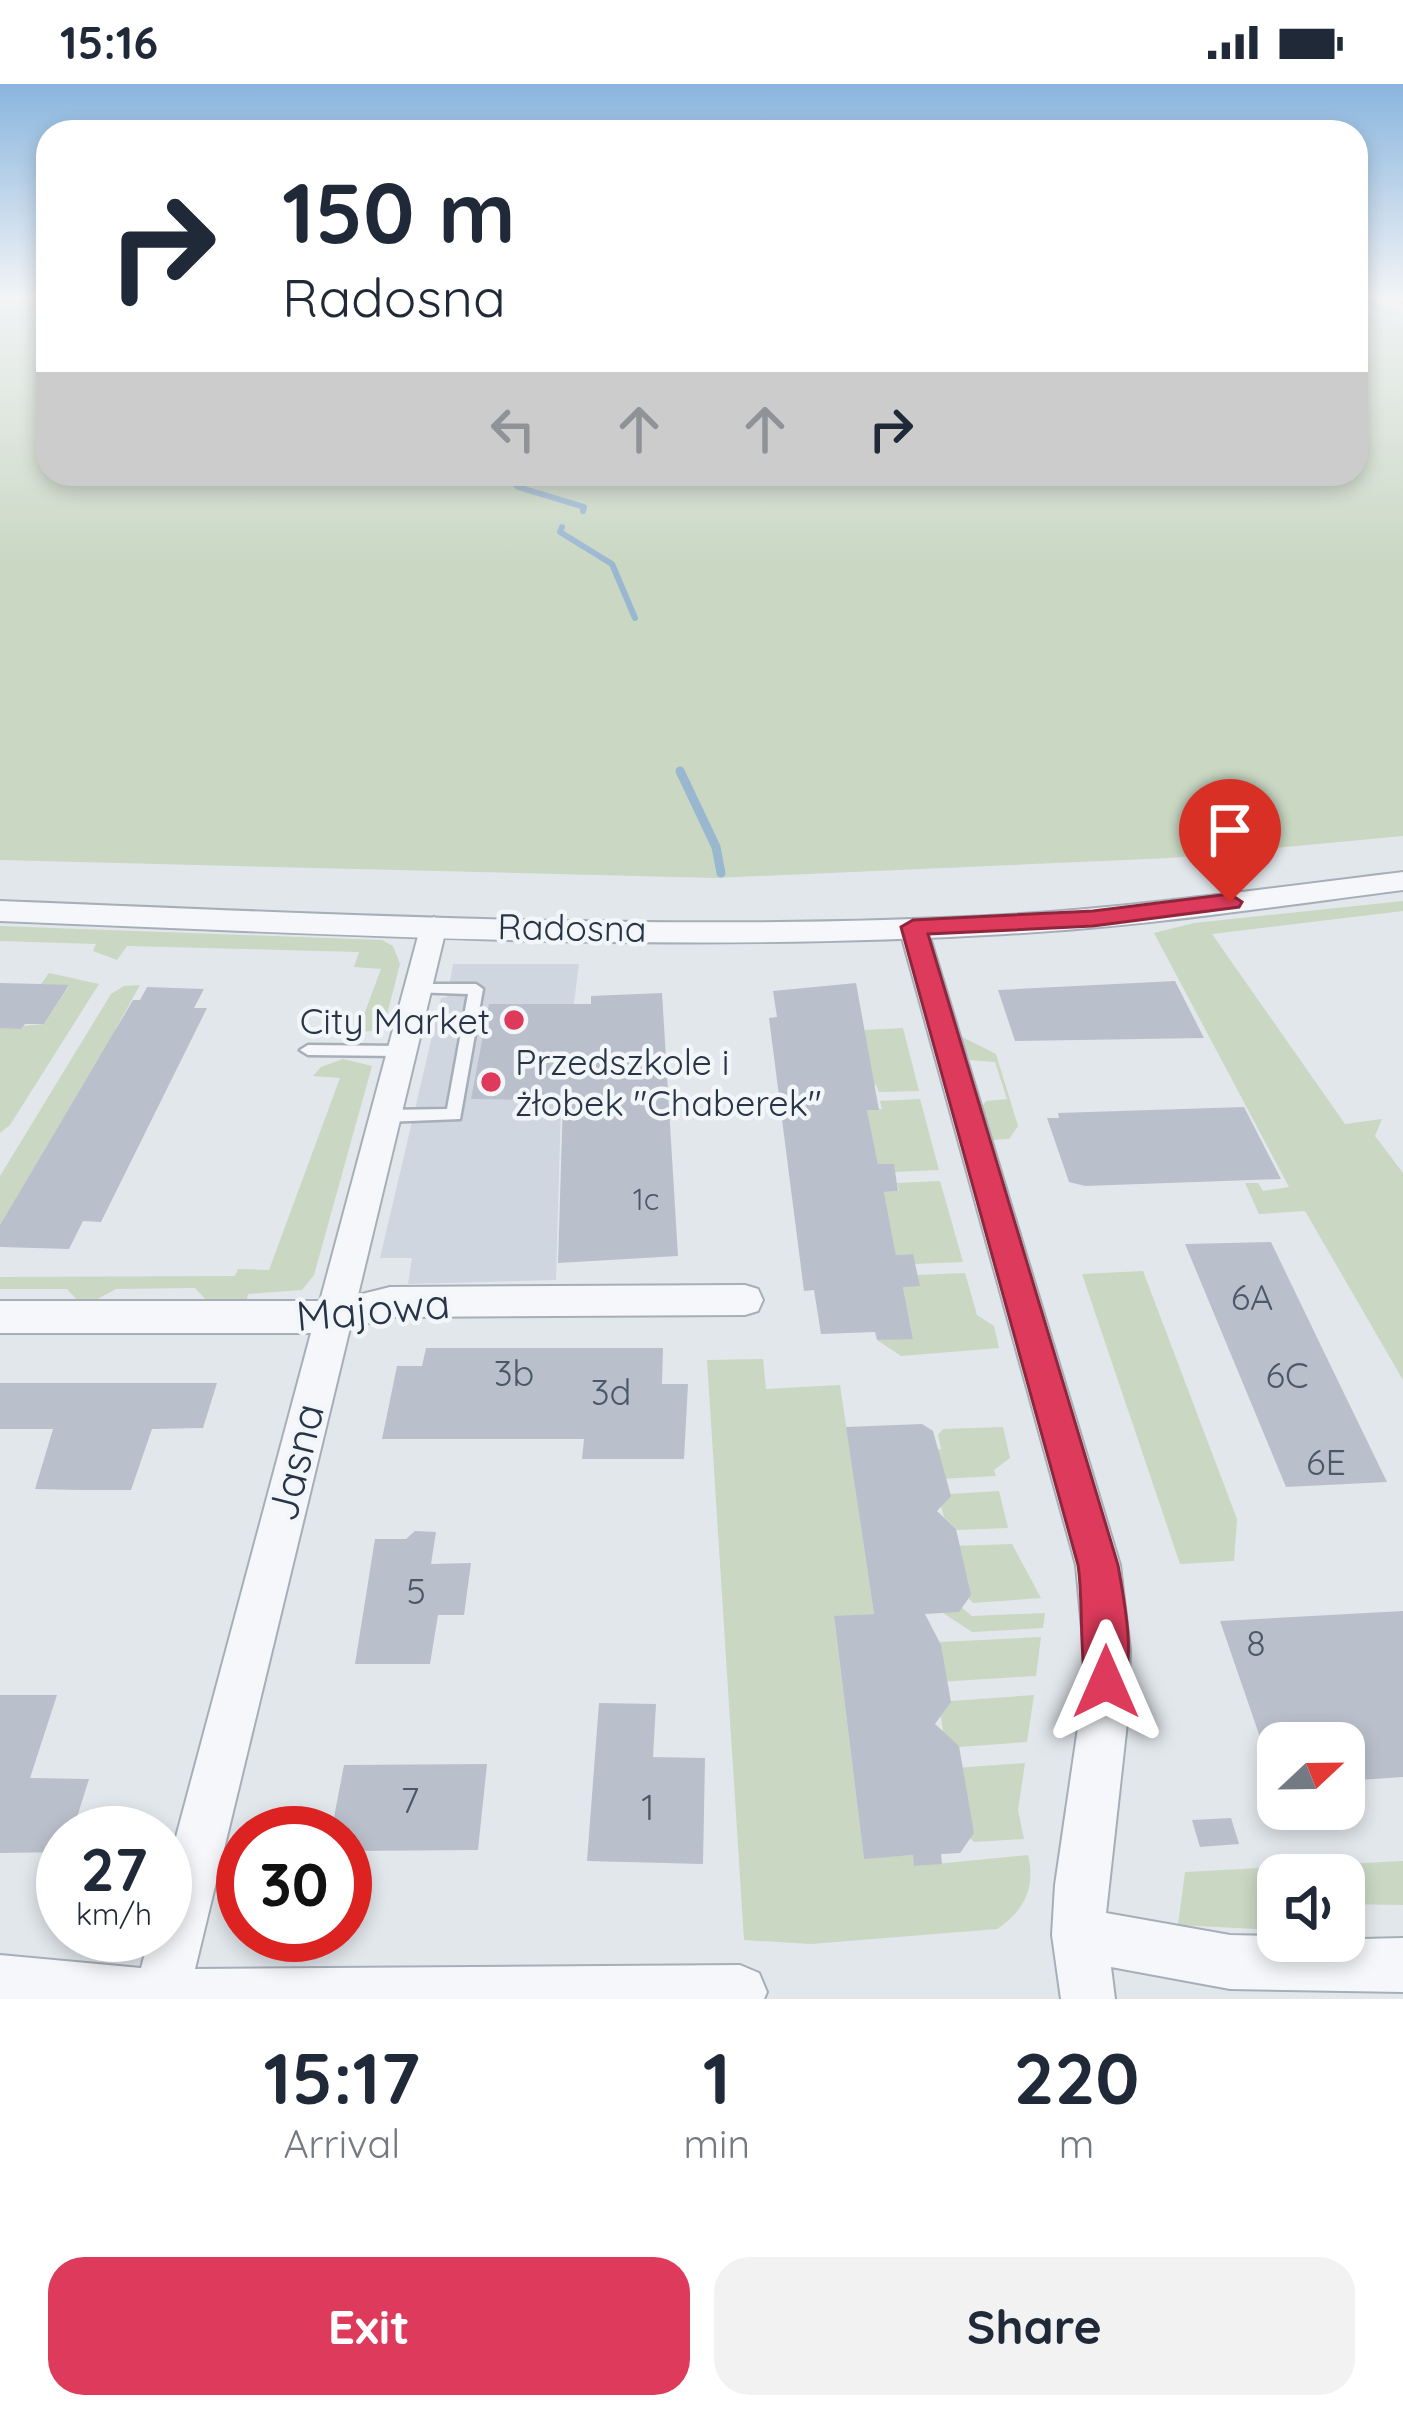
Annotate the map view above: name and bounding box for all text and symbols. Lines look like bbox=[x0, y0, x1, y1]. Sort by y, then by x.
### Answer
text: 15:16 bbox=[60, 14, 158, 70]
text: 150 m bbox=[282, 159, 516, 264]
icon: right bbox=[84, 168, 240, 324]
text: Radosna bbox=[282, 263, 506, 331]
icon: left bbox=[480, 396, 546, 462]
icon: ahead bbox=[606, 396, 672, 462]
icon: ahead bbox=[732, 396, 798, 462]
icon: right bbox=[858, 396, 924, 462]
pin bbox=[1179, 779, 1281, 902]
icon: arrive bbox=[1197, 797, 1263, 863]
street label: Radosna bbox=[497, 903, 647, 951]
place label: City Market bbox=[300, 998, 490, 1043]
marker: City Market bbox=[501, 1007, 527, 1033]
place label: Przedszkole i żłobek "Chaberek" bbox=[515, 1039, 822, 1125]
marker: Przedszkole i żłobek "Chaberek" bbox=[478, 1069, 504, 1095]
house number: 1c bbox=[633, 1180, 659, 1218]
house number: 6A bbox=[1231, 1274, 1273, 1319]
street label: Majowa bbox=[294, 1276, 452, 1342]
house number: 3b bbox=[494, 1350, 534, 1395]
house number: 6C bbox=[1266, 1352, 1308, 1397]
house number: 3d bbox=[591, 1369, 631, 1414]
street label: Jasna bbox=[255, 1398, 335, 1526]
house number: 6E bbox=[1306, 1439, 1346, 1484]
house number: 5 bbox=[406, 1568, 426, 1613]
position arrow bbox=[1043, 1619, 1169, 1745]
house number: 8 bbox=[1246, 1620, 1266, 1665]
north arrow bbox=[1257, 1722, 1365, 1830]
map controls bbox=[1257, 1722, 1365, 1962]
house number: 7 bbox=[401, 1777, 419, 1822]
house number: 1 bbox=[641, 1784, 655, 1829]
speed limit sign: 30 bbox=[216, 1806, 372, 1962]
text: 27 bbox=[80, 1831, 148, 1906]
button: sound bbox=[1257, 1854, 1365, 1962]
text: km/h bbox=[76, 1895, 152, 1933]
text: 15:17 bbox=[263, 2032, 420, 2122]
text: 1 bbox=[703, 2032, 731, 2122]
text: 220 bbox=[1013, 2032, 1140, 2122]
text: Arrival bbox=[283, 2119, 400, 2168]
text: min bbox=[684, 2119, 750, 2168]
text: m bbox=[1059, 2119, 1094, 2168]
button: Exit bbox=[48, 2257, 690, 2395]
button: Share bbox=[714, 2257, 1355, 2395]

